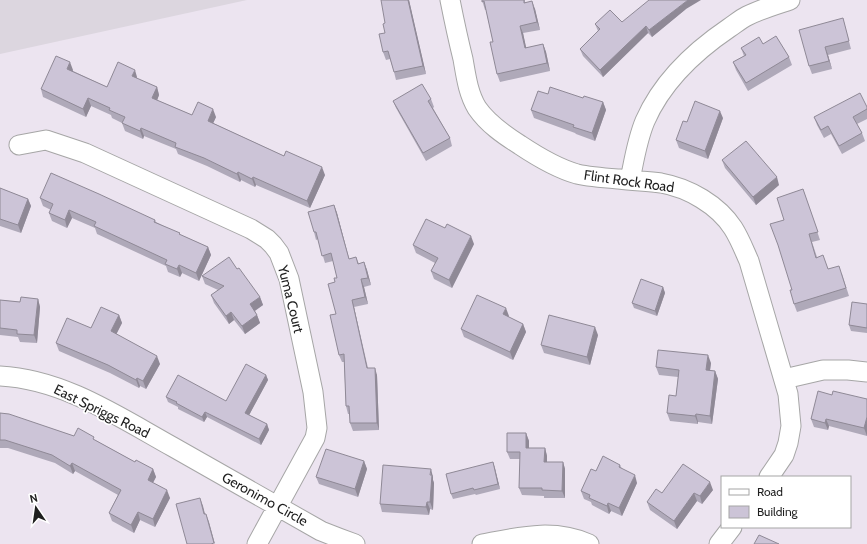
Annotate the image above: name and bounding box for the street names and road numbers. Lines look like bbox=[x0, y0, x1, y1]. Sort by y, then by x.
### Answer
street label: Flint Rock Road bbox=[583, 166, 675, 196]
street label: Yuma Court bbox=[274, 262, 308, 335]
street label: East Spriggs Road bbox=[51, 380, 153, 442]
street label: Geronimo Circle bbox=[219, 468, 311, 530]

